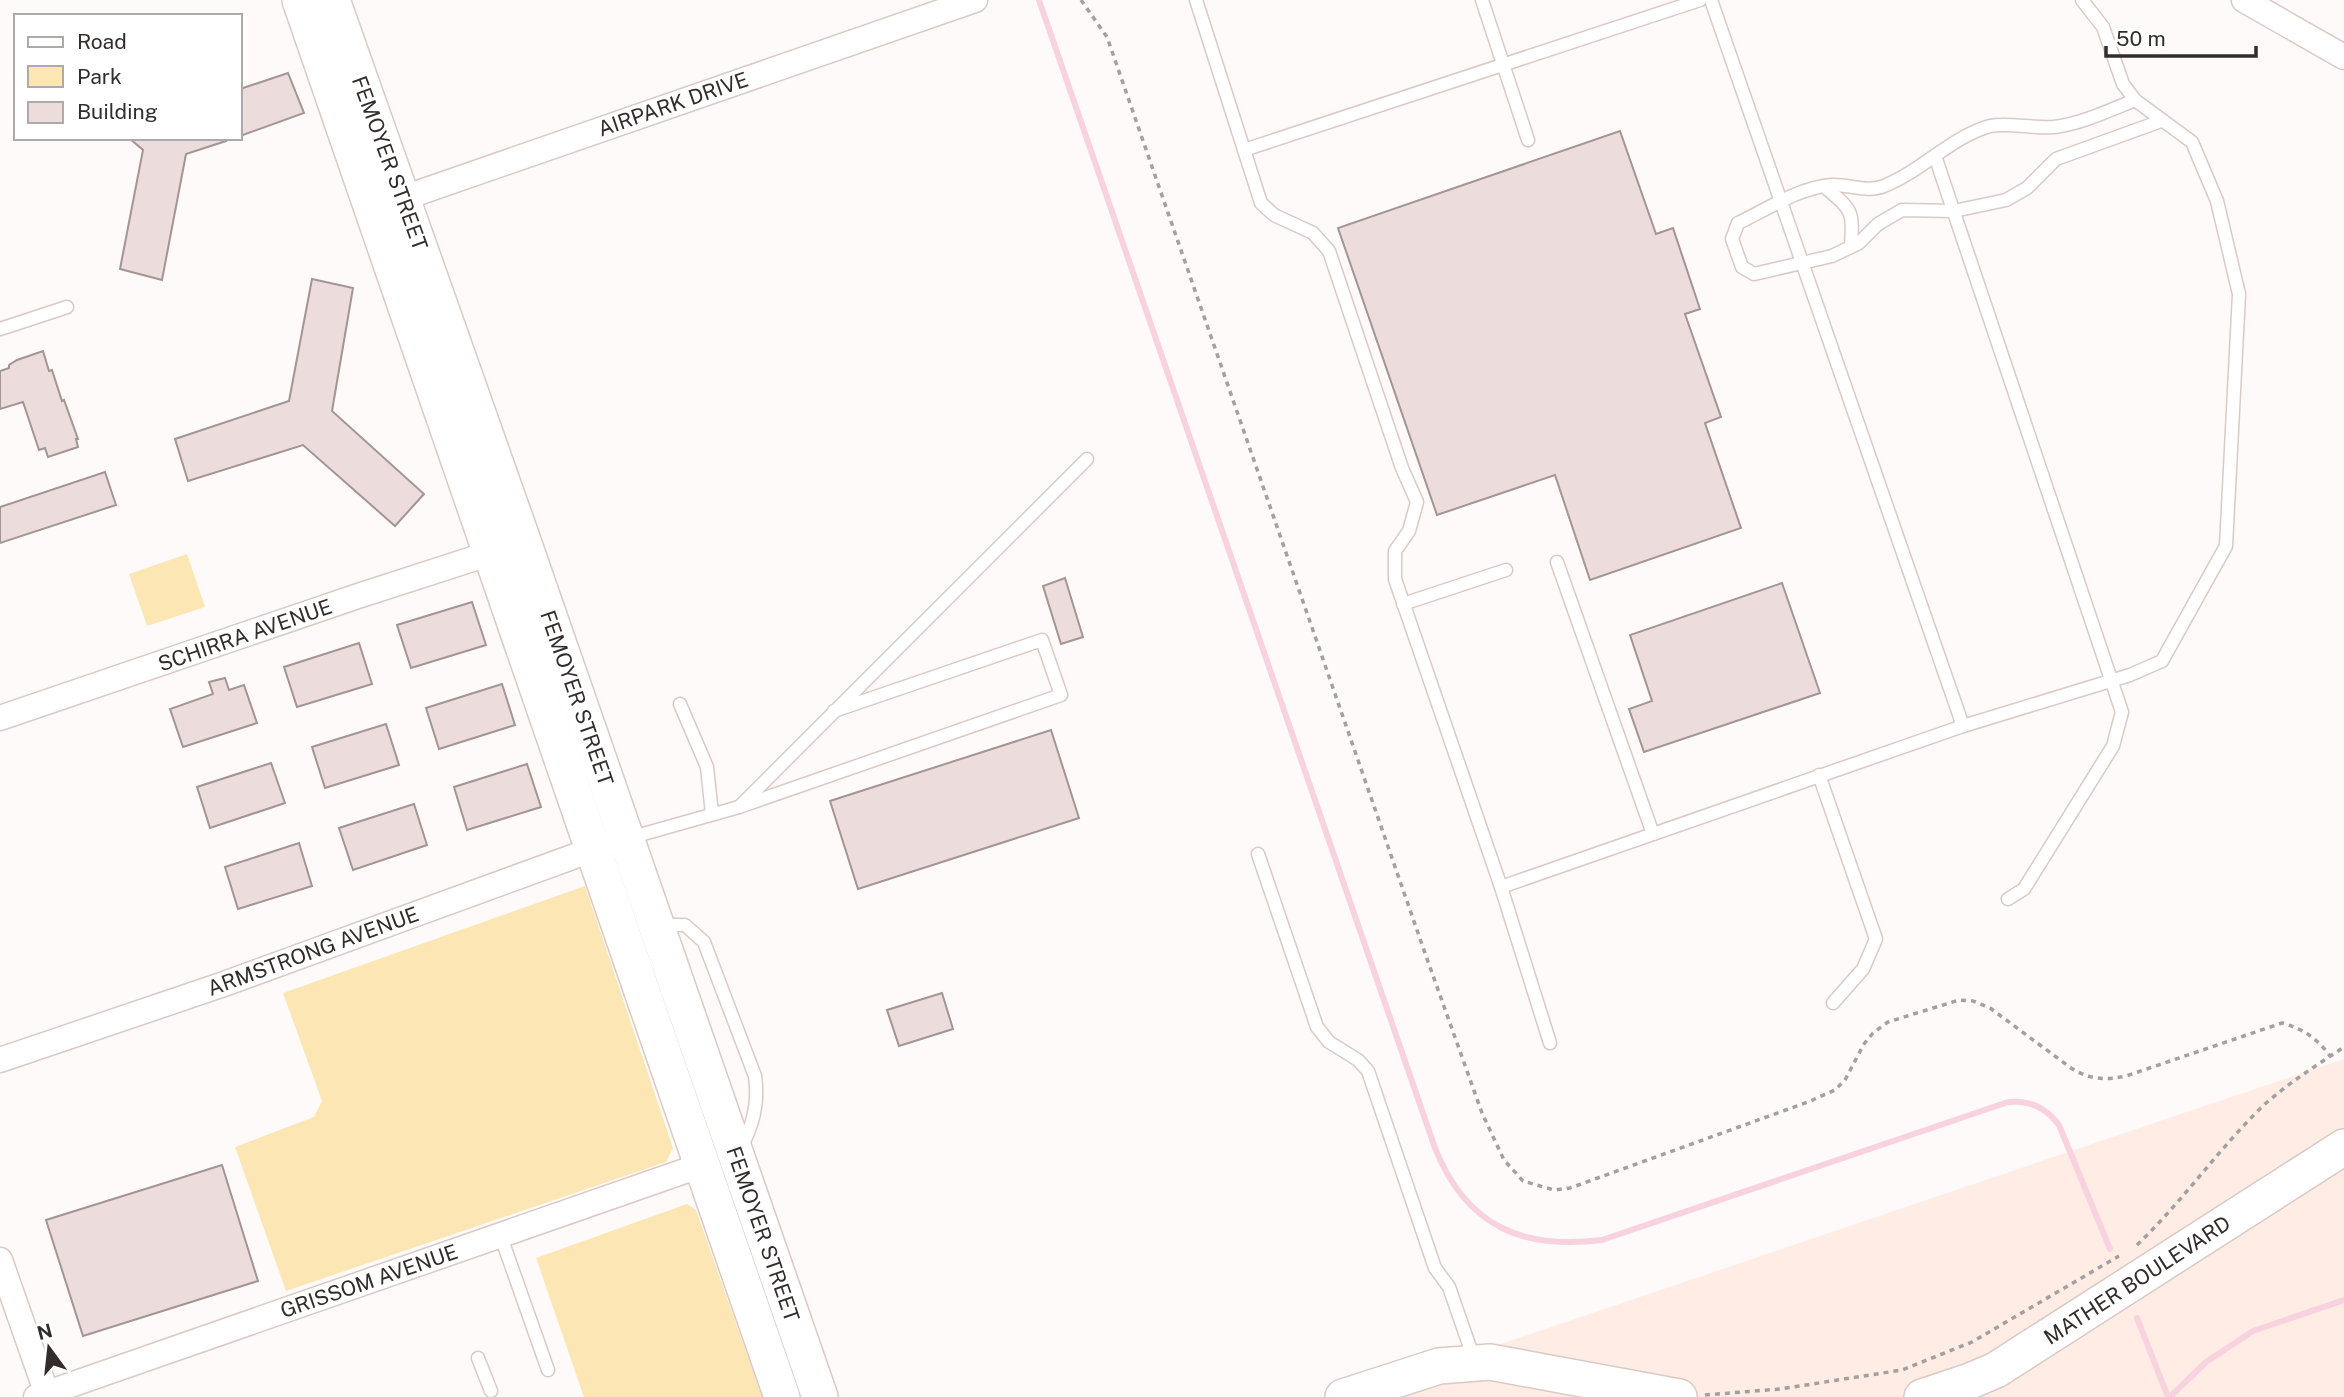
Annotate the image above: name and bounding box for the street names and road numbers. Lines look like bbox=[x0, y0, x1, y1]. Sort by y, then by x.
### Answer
street label: AIRPARK DRIVE bbox=[594, 67, 752, 141]
street label: FEMOYER STREET bbox=[347, 72, 433, 254]
street label: SCHIRRA AVENUE bbox=[155, 594, 335, 676]
street label: FEMOYER STREET bbox=[535, 607, 619, 789]
street label: ARMSTRONG AVENUE bbox=[204, 901, 422, 1001]
street label: FEMOYER STREET bbox=[721, 1143, 805, 1325]
street label: MATHER BOULEVARD bbox=[2039, 1210, 2235, 1350]
street label: GRISSOM AVENUE bbox=[277, 1239, 461, 1323]

